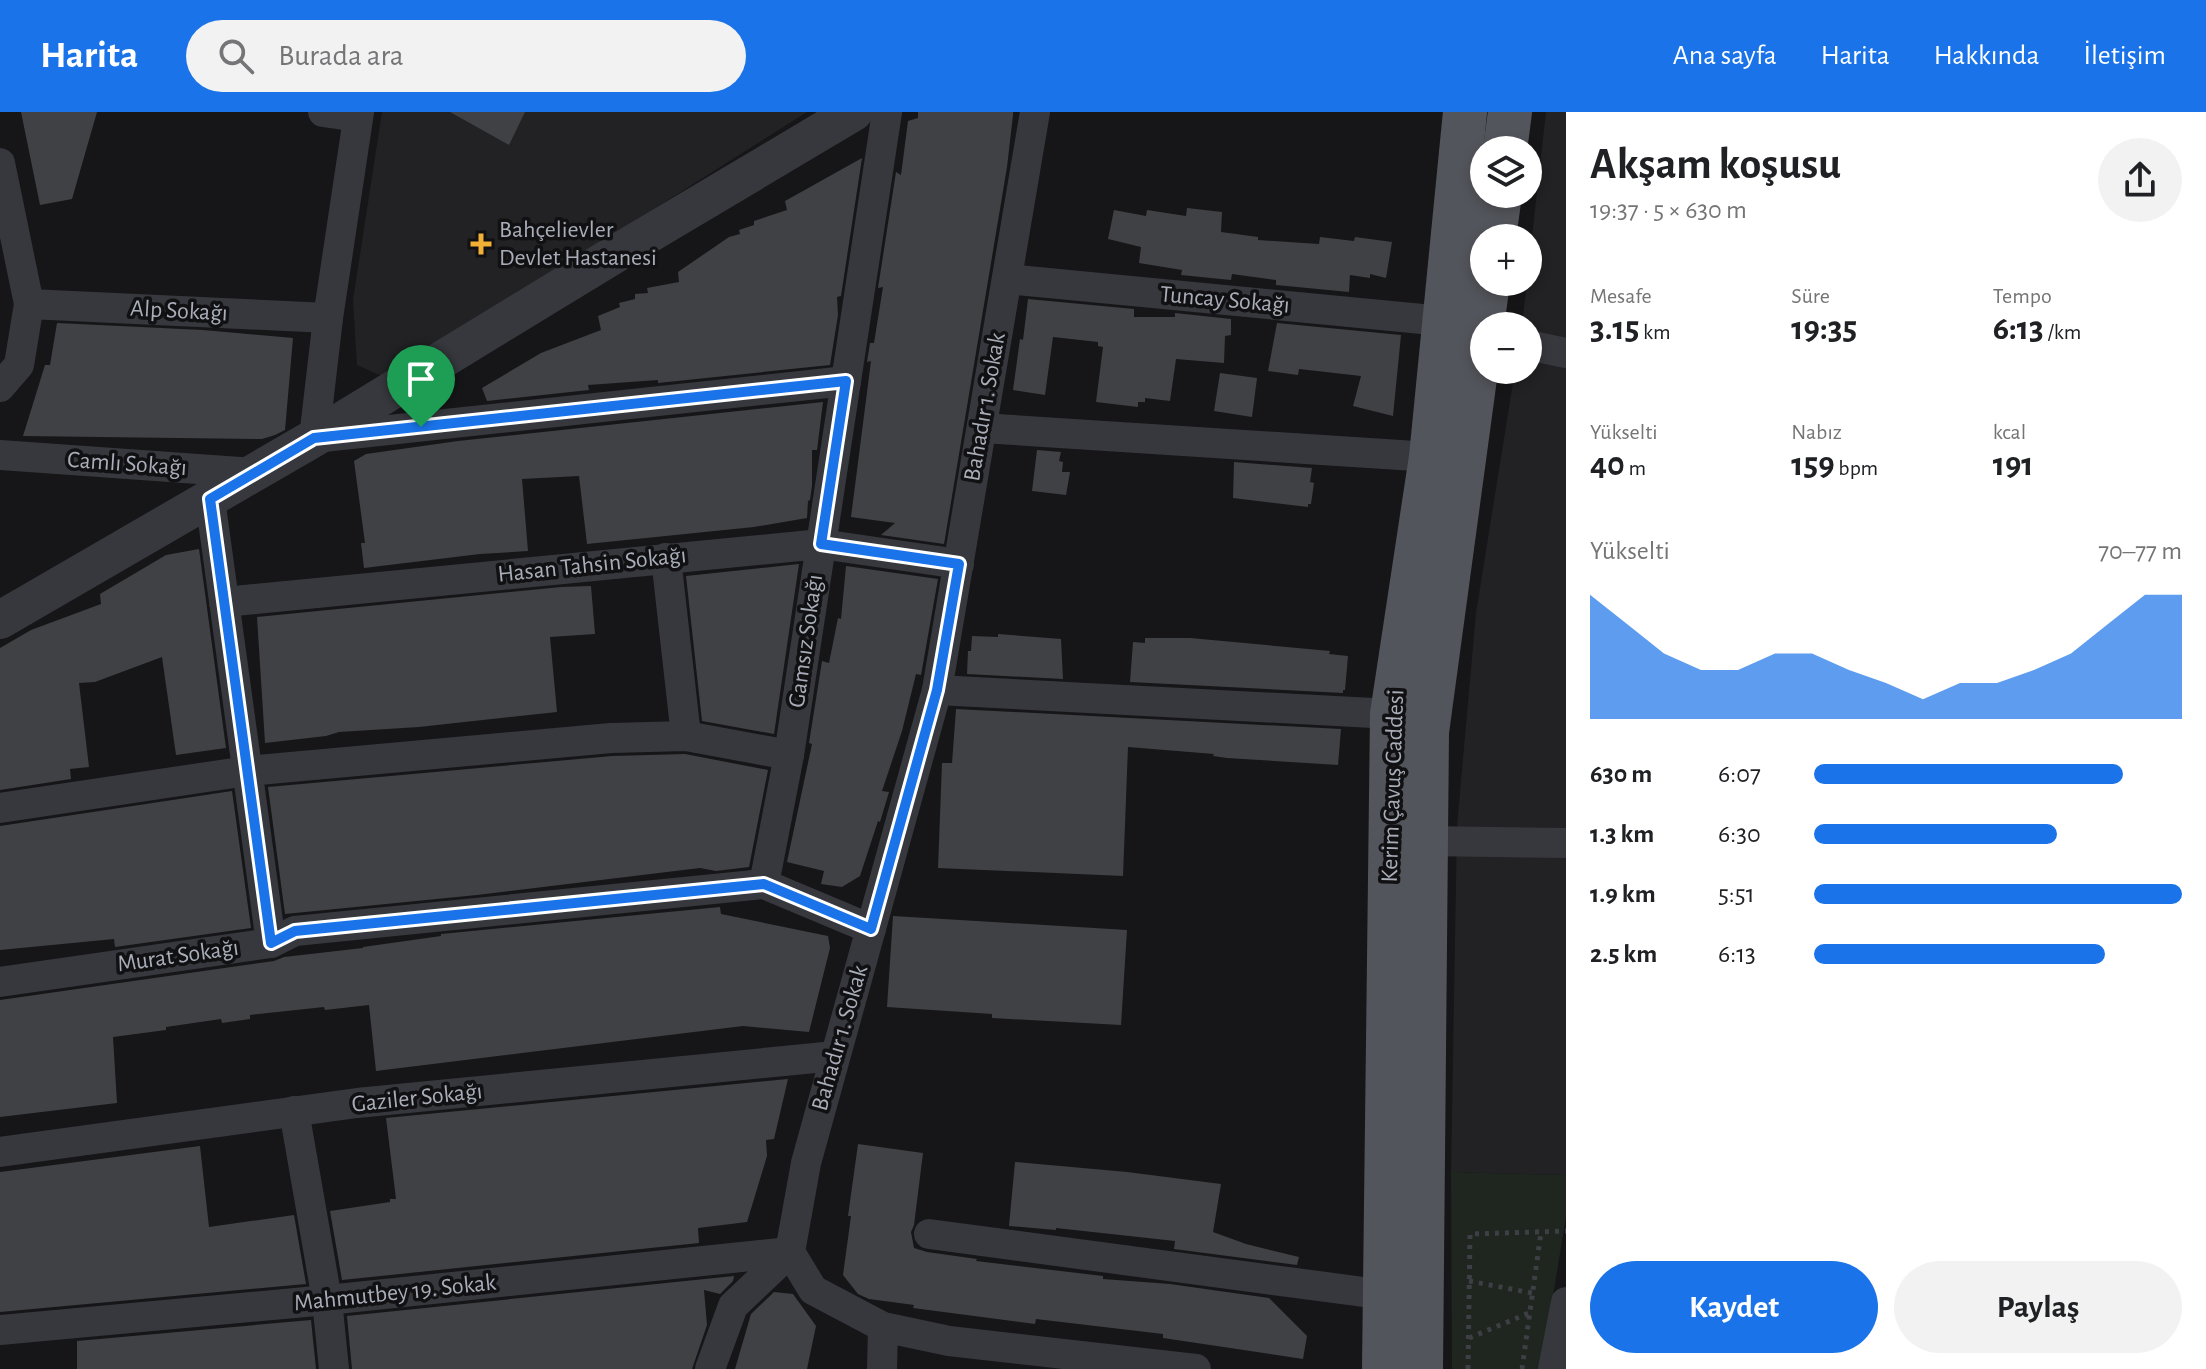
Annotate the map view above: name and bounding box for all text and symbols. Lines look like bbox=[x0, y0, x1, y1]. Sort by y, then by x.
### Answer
search box bbox=[186, 20, 746, 92]
icon: search bbox=[214, 34, 258, 78]
text: Harita bbox=[40, 37, 138, 75]
text: Burada ara bbox=[278, 41, 404, 71]
text: Ana sayfa bbox=[1673, 42, 1777, 70]
text: Harita bbox=[1821, 42, 1890, 70]
text: Hakkında bbox=[1934, 42, 2039, 70]
text: İletişim bbox=[2083, 42, 2166, 70]
map controls bbox=[1470, 136, 1542, 384]
button: layers bbox=[1470, 136, 1542, 208]
button: share bbox=[2098, 138, 2182, 222]
text: Akşam koşusu bbox=[1590, 143, 1841, 187]
text: 19:37 · 5 × 630 m bbox=[1590, 197, 1747, 223]
place label: Bahçelievler Devlet Hastanesi bbox=[499, 218, 657, 270]
button: + bbox=[1470, 224, 1542, 296]
marker: Bahçelievler Devlet Hastanesi bbox=[470, 233, 492, 255]
street label: Tuncay Sokağı bbox=[1159, 282, 1291, 318]
text: Mesafe bbox=[1590, 285, 1652, 307]
text: Süre bbox=[1791, 285, 1830, 307]
text: Tempo bbox=[1993, 285, 2052, 307]
street label: Alp Sokağı bbox=[130, 296, 228, 326]
button: − bbox=[1470, 312, 1542, 384]
text: 3.15 bbox=[1590, 312, 1639, 346]
text: 19:35 bbox=[1791, 312, 1857, 346]
text: 6:13 bbox=[1993, 312, 2044, 346]
text: km bbox=[1639, 321, 1671, 343]
text: /km bbox=[2044, 321, 2081, 343]
street label: Bahadır 1. Sokak bbox=[960, 331, 1010, 483]
pin bbox=[387, 345, 455, 427]
icon: arrive bbox=[399, 357, 443, 401]
text: Yükselti bbox=[1590, 421, 1658, 443]
text: Nabız bbox=[1791, 421, 1842, 443]
text: kcal bbox=[1993, 421, 2026, 443]
street label: Camlı Sokağı bbox=[66, 448, 188, 480]
text: 40 bbox=[1590, 448, 1625, 482]
text: 159 bbox=[1791, 448, 1835, 482]
text: 191 bbox=[1993, 448, 2034, 482]
text: m bbox=[1625, 457, 1646, 479]
text: bpm bbox=[1835, 457, 1878, 479]
text: Yükselti bbox=[1590, 538, 1670, 564]
text: 70–77 m bbox=[2098, 538, 2182, 564]
street label: Hasan Tahsin Sokağı bbox=[496, 543, 688, 587]
street label: Gamsız Sokağı bbox=[785, 573, 827, 709]
street label: Kerim Çavuş Caddesi bbox=[1378, 689, 1408, 883]
text: 630 m bbox=[1590, 761, 1652, 787]
text: 6:07 bbox=[1718, 761, 1761, 787]
text: 1.3 km bbox=[1590, 821, 1654, 847]
text: 6:30 bbox=[1718, 821, 1761, 847]
text: 1.9 km bbox=[1590, 881, 1656, 907]
text: 5:51 bbox=[1718, 881, 1755, 907]
street label: Murat Sokağı bbox=[116, 936, 240, 976]
text: 2.5 km bbox=[1590, 941, 1657, 967]
text: 6:13 bbox=[1718, 941, 1756, 967]
street label: Bahadır 1. Sokak bbox=[808, 962, 872, 1114]
street label: Gaziler Sokağı bbox=[350, 1079, 484, 1117]
button: Kaydet bbox=[1590, 1261, 1878, 1353]
button: Paylaş bbox=[1894, 1261, 2182, 1353]
street label: Mahmutbey 19. Sokak bbox=[293, 1270, 497, 1316]

